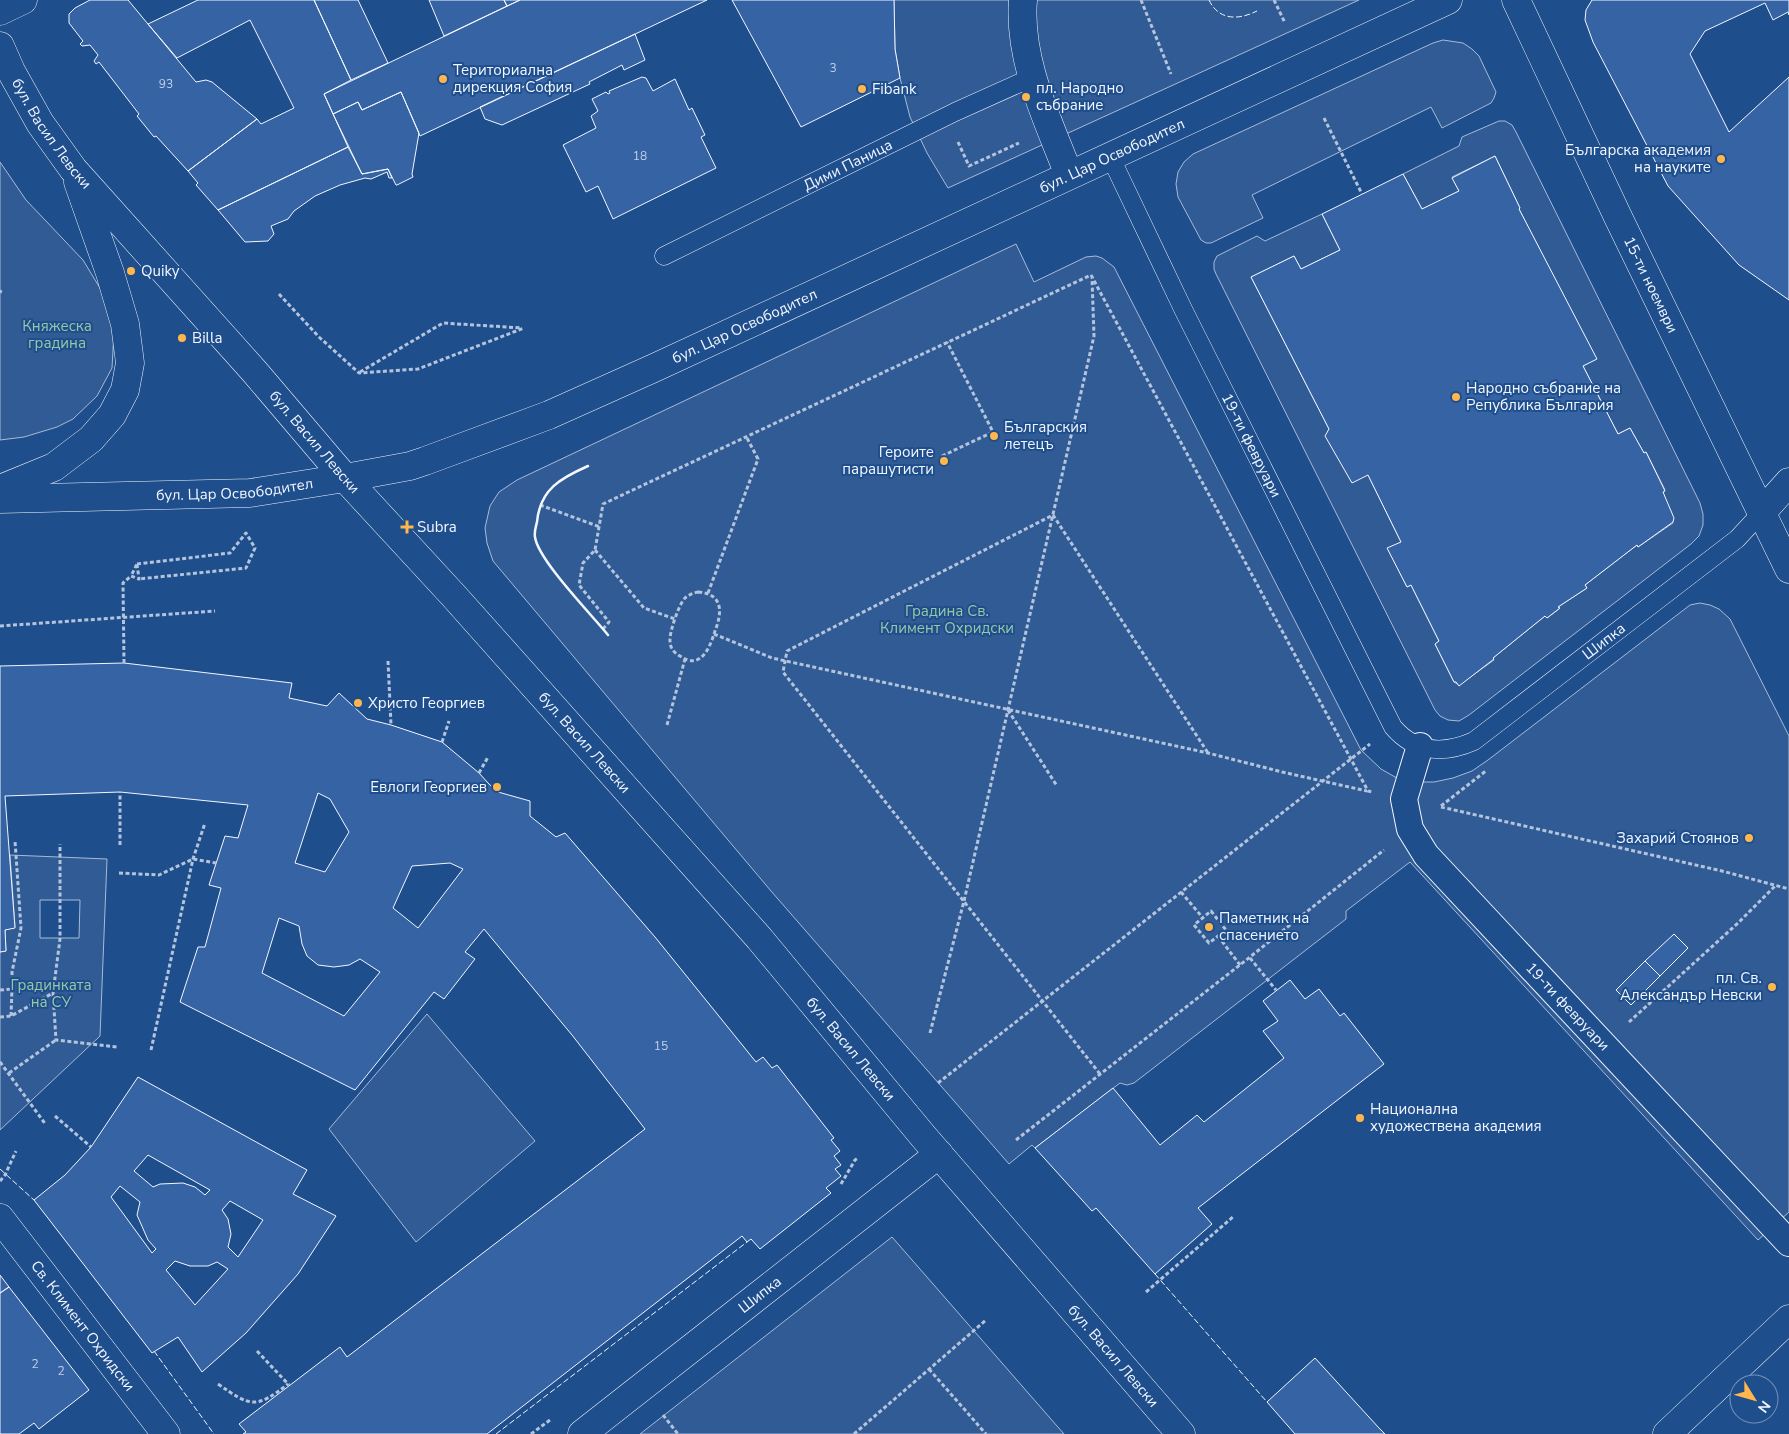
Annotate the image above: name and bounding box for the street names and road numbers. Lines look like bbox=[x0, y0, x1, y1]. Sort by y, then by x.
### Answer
street label: бул. Васил Левски bbox=[7, 75, 96, 193]
street label: бул. Цар Освободител bbox=[1036, 113, 1188, 198]
street label: Дими Паница bbox=[800, 135, 896, 196]
street label: 15-ти ноември bbox=[1619, 233, 1683, 336]
street label: бул. Цар Освободител bbox=[669, 284, 820, 368]
street label: бул. Васил Левски bbox=[265, 386, 364, 498]
street label: 19-ти февруари bbox=[1217, 390, 1286, 501]
street label: бул. Цар Освободител bbox=[156, 473, 315, 505]
street label: Шипка bbox=[1578, 618, 1630, 664]
street label: бул. Васил Левски bbox=[534, 687, 635, 797]
street label: 19-ти февруари bbox=[1521, 958, 1614, 1055]
street label: бул. Васил Левски bbox=[802, 993, 900, 1105]
street label: Св. Климент Охридски bbox=[26, 1256, 140, 1395]
street label: Шипка bbox=[734, 1271, 785, 1318]
street label: бул. Васил Левски bbox=[1063, 1300, 1163, 1411]

